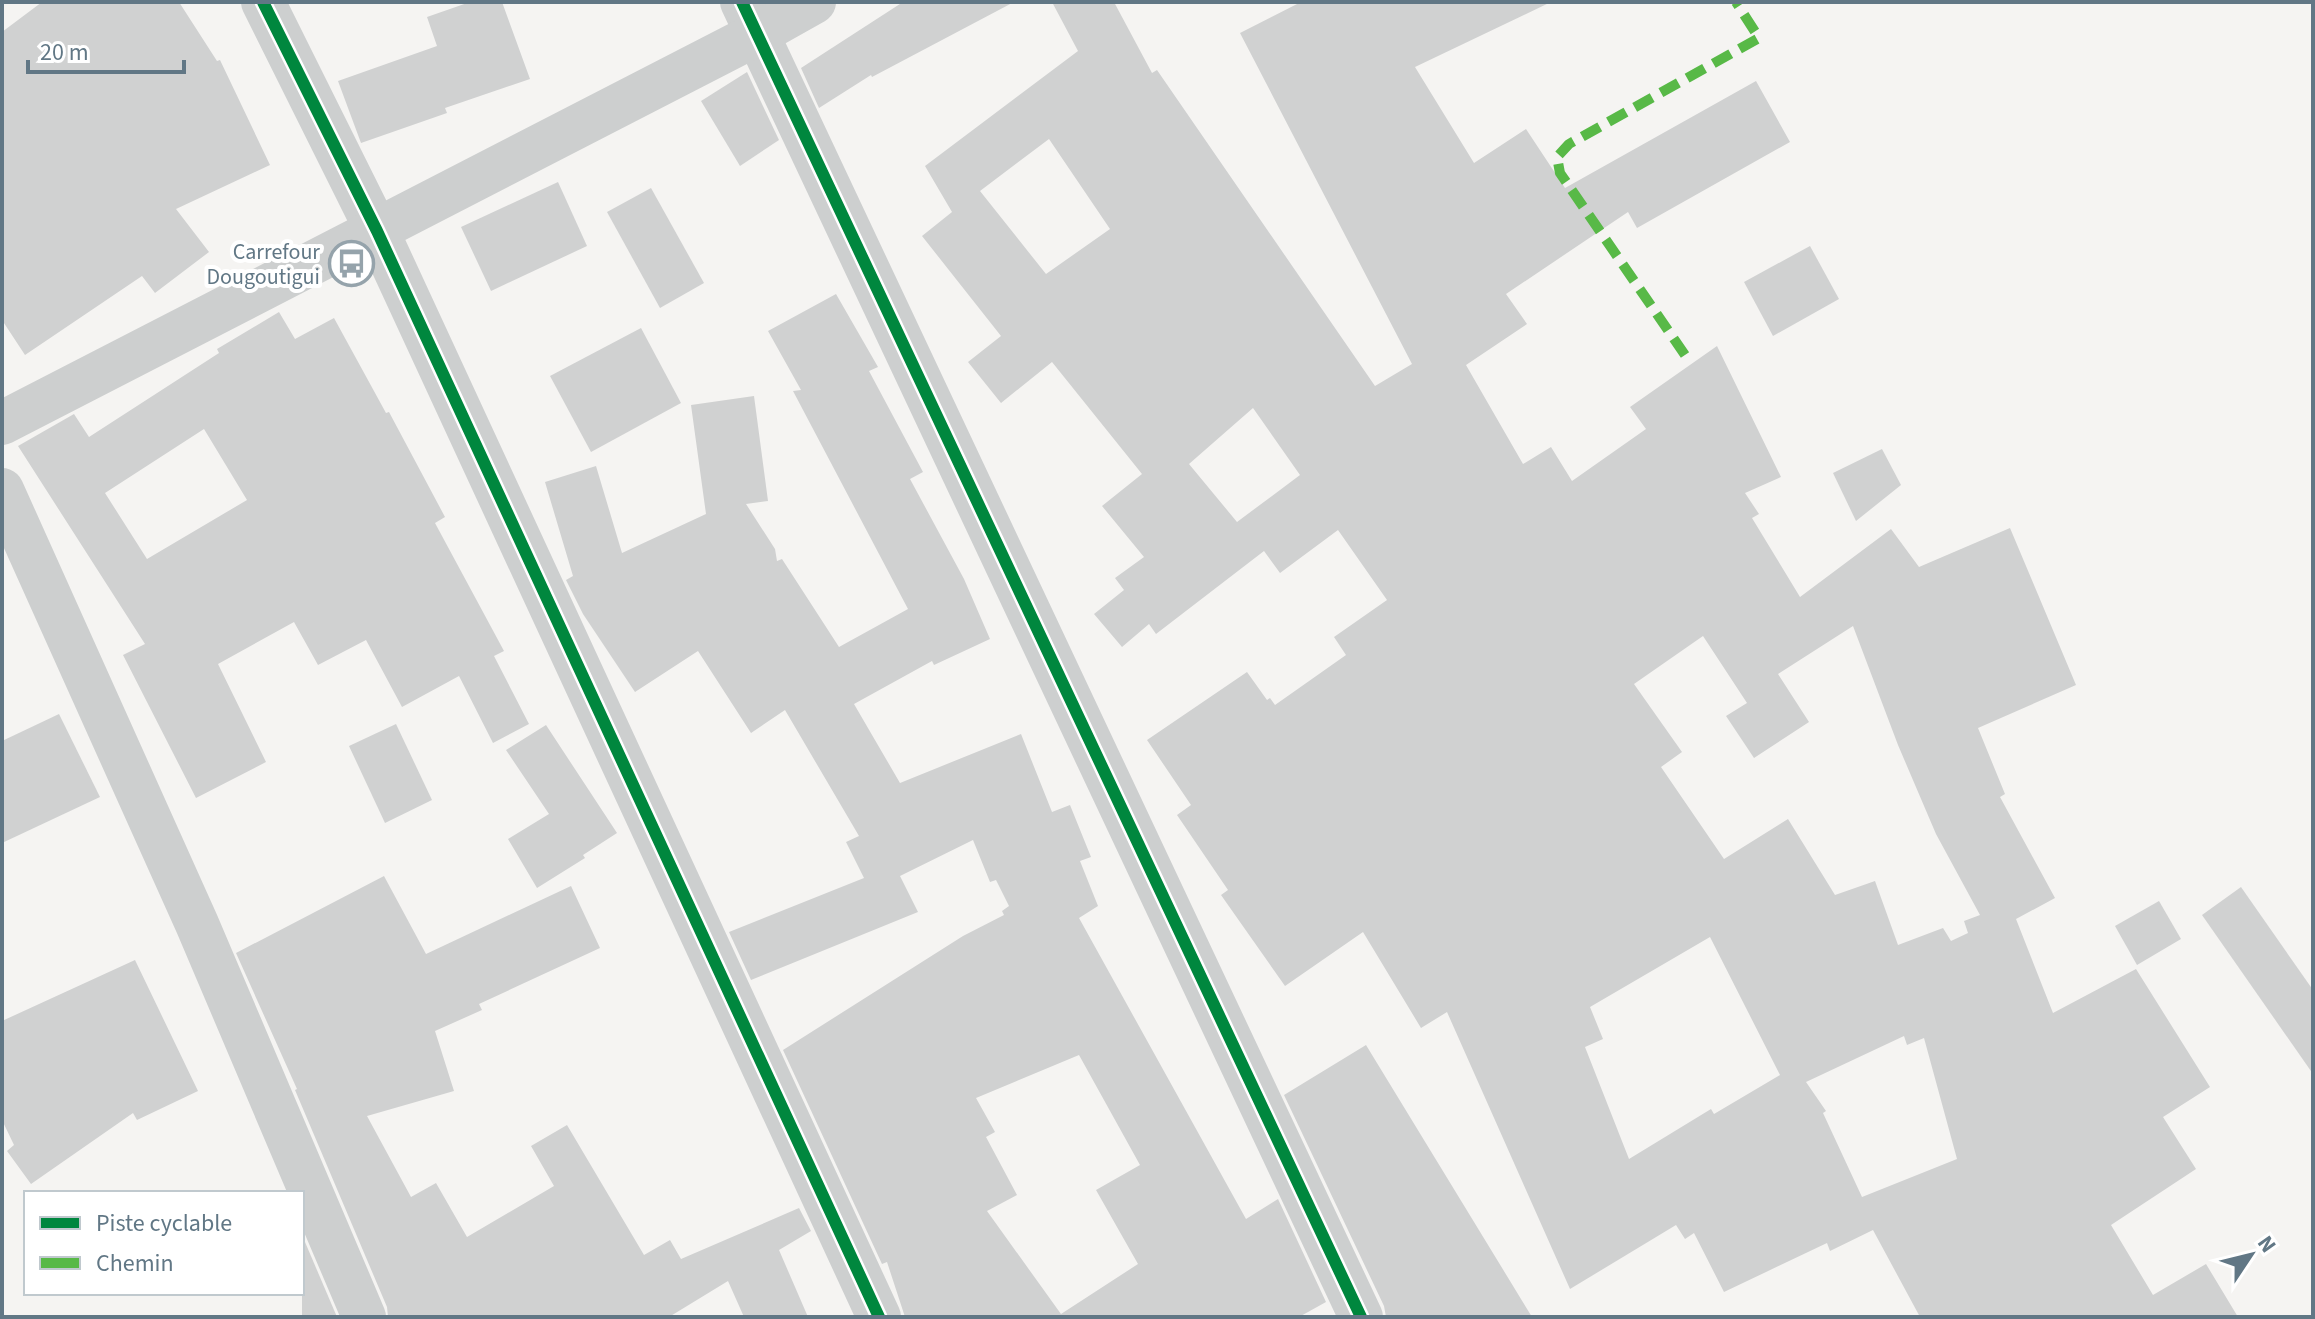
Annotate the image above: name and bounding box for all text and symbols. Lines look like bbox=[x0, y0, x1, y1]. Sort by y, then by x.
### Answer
scale bar bbox=[28, 24, 184, 74]
text: 20 m bbox=[40, 35, 89, 70]
place label: Carrefour Dougoutigui bbox=[207, 236, 320, 293]
bus stop icon: Carrefour Dougoutigui bbox=[327, 240, 375, 288]
legend bbox=[24, 1191, 304, 1295]
text: Piste cyclable bbox=[96, 1206, 232, 1241]
north arrow bbox=[2211, 1215, 2291, 1295]
text: N bbox=[2249, 1229, 2284, 1259]
text: Chemin bbox=[96, 1246, 174, 1281]

